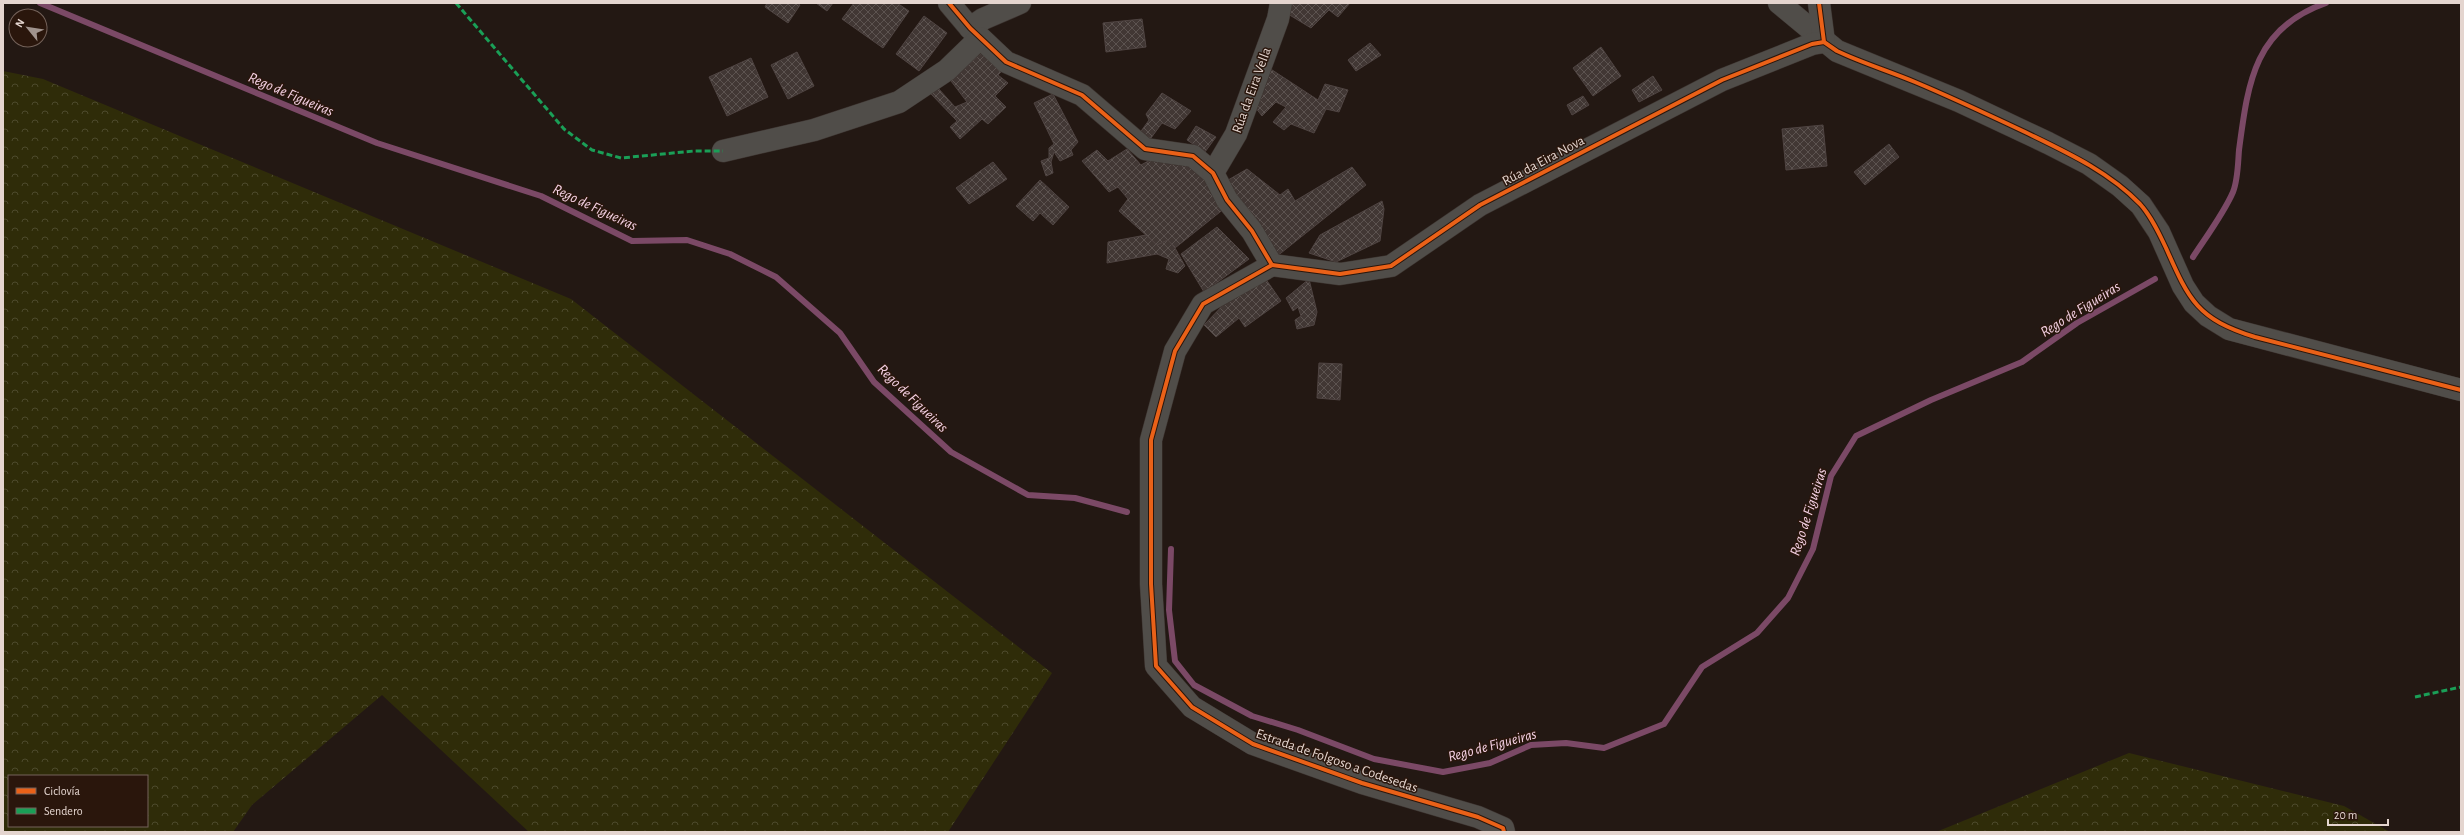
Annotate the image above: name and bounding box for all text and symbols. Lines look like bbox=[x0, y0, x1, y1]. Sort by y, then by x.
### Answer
north arrow bbox=[8, 8, 48, 48]
text: N bbox=[13, 17, 26, 29]
street label: Rúa da Eira Vella bbox=[1230, 45, 1274, 135]
water label: Rego de Figueiras bbox=[246, 70, 336, 119]
street label: Rúa da Eira Nova bbox=[1500, 133, 1587, 188]
water label: Rego de Figueiras bbox=[550, 181, 639, 234]
water label: Rego de Figueiras bbox=[2038, 279, 2123, 340]
water label: Rego de Figueiras bbox=[875, 361, 951, 435]
water label: Rego de Figueiras bbox=[1787, 466, 1830, 558]
water label: Rego de Figueiras bbox=[1446, 726, 1538, 764]
street label: Estrada de Folgoso a Codesedas bbox=[1254, 727, 1419, 795]
legend bbox=[8, 775, 148, 827]
text: Ciclovía bbox=[44, 785, 80, 797]
scale bar bbox=[2328, 801, 2388, 827]
text: Sendero bbox=[44, 805, 83, 817]
text: 20 m bbox=[2334, 809, 2357, 821]

